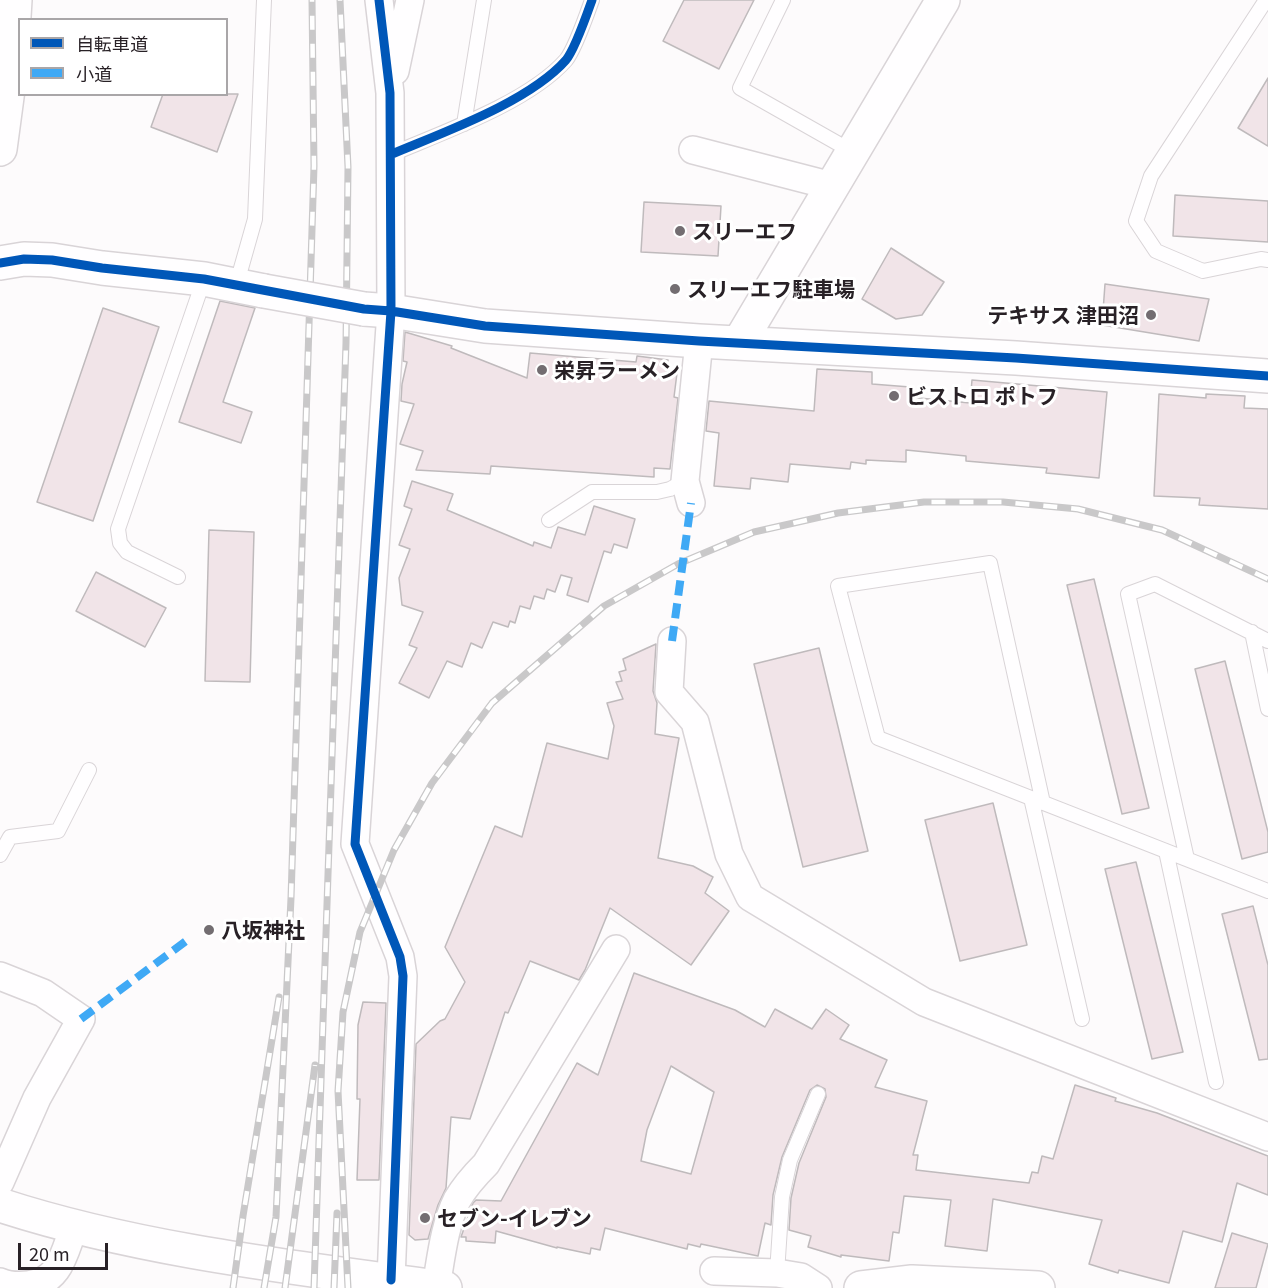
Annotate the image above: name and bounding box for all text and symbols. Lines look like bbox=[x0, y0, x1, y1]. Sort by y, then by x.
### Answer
legend bbox=[18, 18, 228, 96]
text: 自転車道 bbox=[76, 30, 148, 56]
text: 小道 bbox=[76, 60, 112, 86]
place label: スリーエフ bbox=[692, 218, 797, 244]
marker: スリーエフ bbox=[673, 224, 687, 238]
place label: スリーエフ駐車場 bbox=[687, 276, 855, 302]
marker: スリーエフ駐車場 bbox=[668, 282, 682, 296]
place label: テキサス 津田沼 bbox=[987, 302, 1139, 328]
marker: テキサス 津田沼 bbox=[1144, 308, 1158, 322]
place label: 栄昇ラーメン bbox=[554, 357, 680, 383]
marker: 栄昇ラーメン bbox=[535, 363, 549, 377]
place label: ビストロ ポトフ bbox=[906, 383, 1058, 409]
marker: ビストロ ポトフ bbox=[887, 389, 901, 403]
place label: 八坂神社 bbox=[221, 917, 305, 943]
marker: 八坂神社 bbox=[202, 923, 216, 937]
place label: セブン-イレブン bbox=[437, 1205, 592, 1231]
marker: セブン-イレブン bbox=[418, 1211, 432, 1225]
scale bar bbox=[21, 1231, 111, 1269]
text: 20 m bbox=[29, 1240, 70, 1266]

